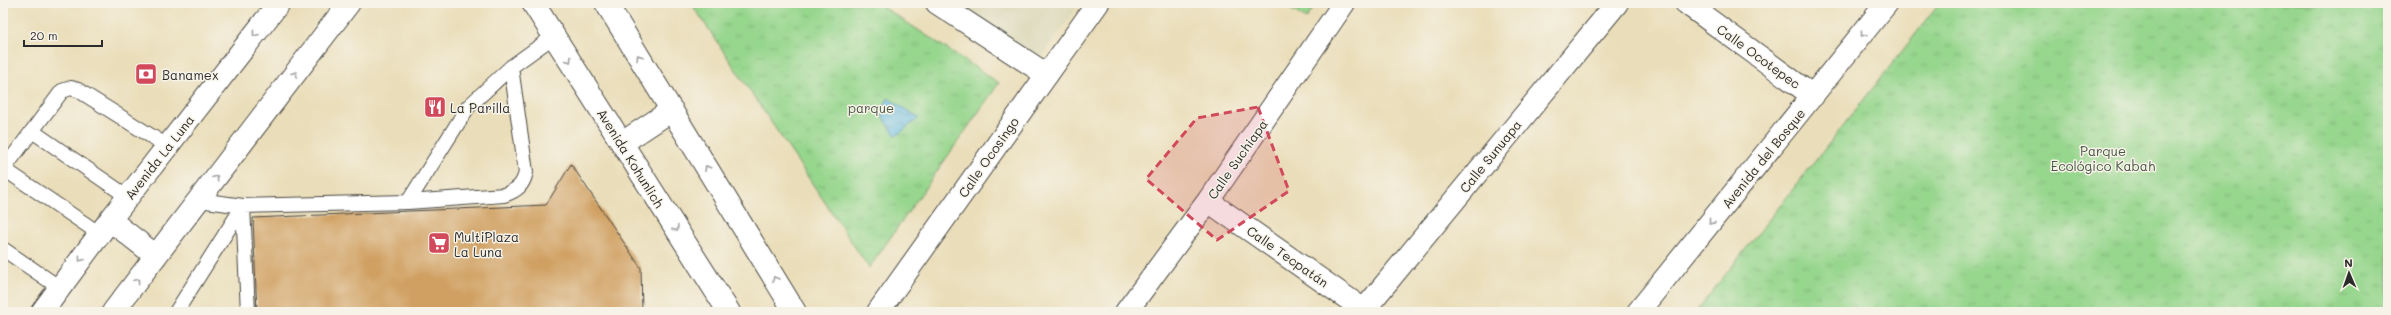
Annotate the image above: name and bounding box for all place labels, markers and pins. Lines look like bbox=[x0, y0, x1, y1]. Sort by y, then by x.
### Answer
bank icon: Banamex bbox=[133, 61, 159, 87]
place label: Banamex bbox=[162, 66, 219, 83]
restaurant icon: La Parilla bbox=[422, 94, 448, 120]
place label: La Parilla bbox=[450, 99, 510, 116]
place label: MultiPlaza La Luna bbox=[454, 228, 519, 260]
supermarket icon: MultiPlaza La Luna bbox=[426, 230, 452, 256]

